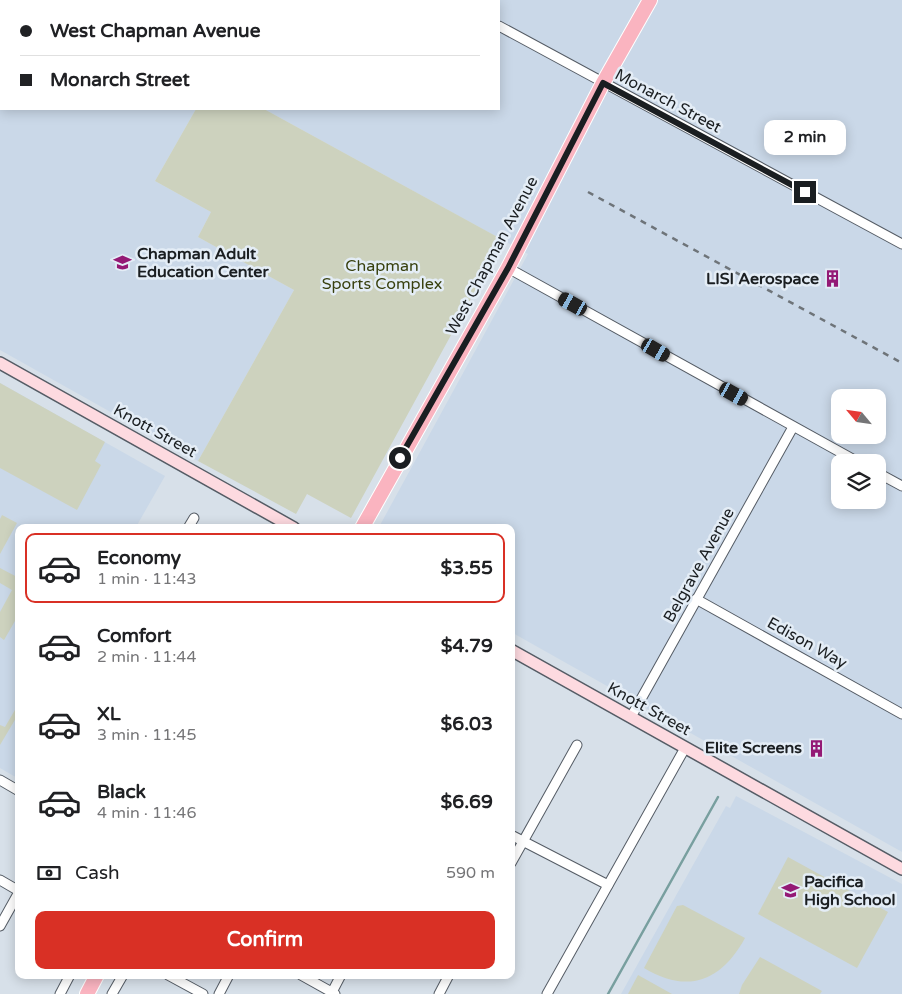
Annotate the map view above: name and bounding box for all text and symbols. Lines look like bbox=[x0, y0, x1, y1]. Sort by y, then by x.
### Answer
text: West Chapman Avenue bbox=[50, 20, 260, 42]
street label: Monarch Street bbox=[611, 65, 725, 137]
text: Monarch Street bbox=[50, 69, 190, 91]
callout: 2 min bbox=[764, 120, 846, 154]
text: 2 min bbox=[784, 127, 826, 147]
street label: West Chapman Avenue bbox=[442, 173, 542, 339]
route end bbox=[794, 181, 816, 203]
place label: Chapman Adult Education Center bbox=[137, 244, 269, 282]
school or university icon: Chapman Adult Education Center bbox=[113, 253, 133, 273]
park label: Chapman Sports Complex bbox=[322, 256, 442, 294]
place label: LISI Aerospace bbox=[706, 269, 819, 289]
building icon: LISI Aerospace bbox=[823, 269, 843, 289]
car bbox=[556, 290, 589, 318]
car bbox=[639, 336, 672, 364]
car bbox=[717, 380, 750, 408]
north arrow bbox=[831, 389, 886, 444]
map controls bbox=[831, 389, 886, 509]
street label: Knott Street bbox=[110, 400, 200, 462]
route start bbox=[389, 447, 411, 469]
button: layers bbox=[831, 454, 886, 509]
street label: Belgrave Avenue bbox=[659, 504, 739, 626]
icon: car bbox=[37, 546, 82, 591]
text: Economy bbox=[97, 547, 181, 569]
text: $3.55 bbox=[441, 557, 493, 579]
text: 1 min · 11:43 bbox=[97, 569, 196, 589]
street label: Edison Way bbox=[764, 613, 851, 673]
icon: car bbox=[37, 624, 82, 669]
text: Comfort bbox=[97, 625, 171, 647]
text: $4.79 bbox=[441, 635, 493, 657]
text: 2 min · 11:44 bbox=[97, 647, 196, 667]
street label: Knott Street bbox=[604, 678, 694, 740]
icon: car bbox=[37, 702, 82, 747]
text: XL bbox=[97, 703, 121, 725]
text: $6.03 bbox=[441, 713, 493, 735]
text: 3 min · 11:45 bbox=[97, 725, 196, 745]
place label: Elite Screens bbox=[705, 738, 802, 758]
building icon: Elite Screens bbox=[806, 738, 826, 758]
icon: car bbox=[37, 780, 82, 825]
text: Black bbox=[97, 781, 146, 803]
text: $6.69 bbox=[441, 791, 493, 813]
text: 4 min · 11:46 bbox=[97, 803, 196, 823]
icon: cash bbox=[35, 859, 63, 887]
text: Cash bbox=[75, 862, 120, 884]
text: 590 m bbox=[446, 863, 495, 883]
place label: Pacifica High School bbox=[804, 872, 895, 910]
school or university icon: Pacifica High School bbox=[780, 881, 800, 901]
button: Confirm bbox=[35, 911, 495, 969]

